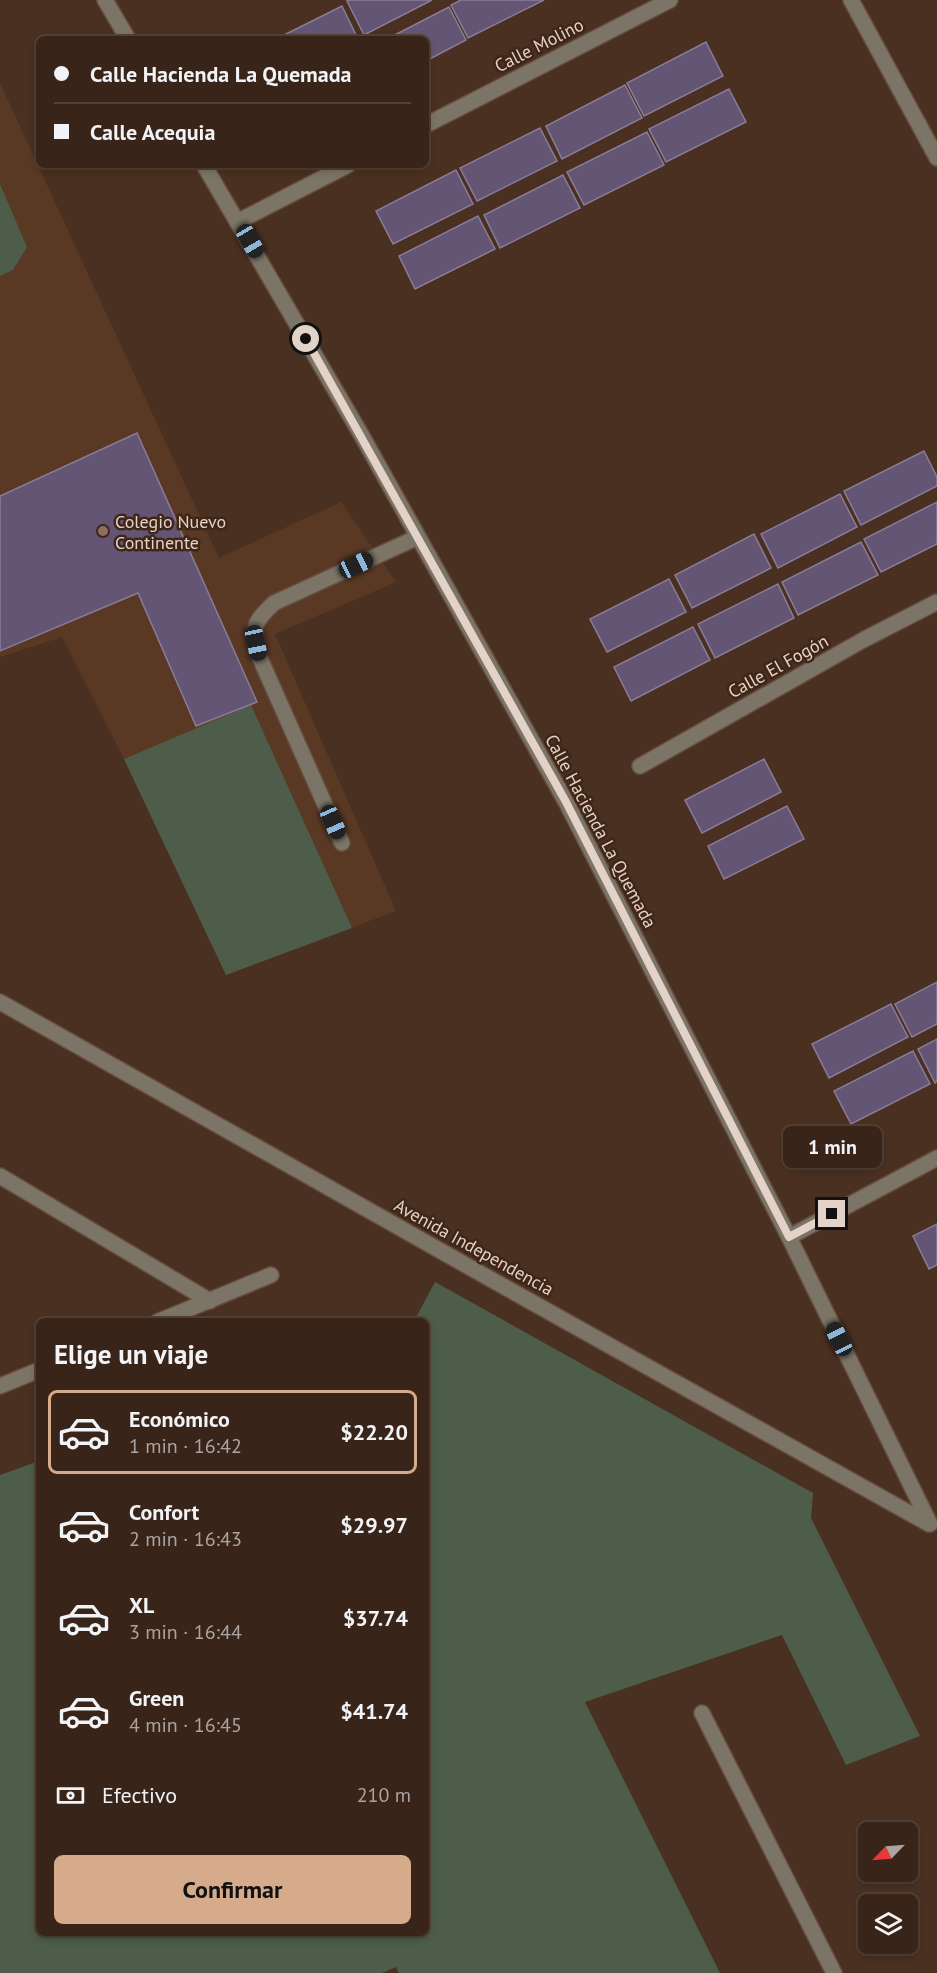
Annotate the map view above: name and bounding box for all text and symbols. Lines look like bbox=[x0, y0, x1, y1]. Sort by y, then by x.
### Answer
street label: Calle Molino bbox=[491, 13, 587, 77]
text: Calle Hacienda La Quemada bbox=[90, 60, 351, 88]
text: Calle Acequia bbox=[90, 118, 215, 146]
car bbox=[233, 221, 267, 261]
route start bbox=[292, 325, 319, 352]
place label: Colegio Nuevo Continente bbox=[115, 510, 226, 554]
marker: Colegio Nuevo Continente bbox=[96, 524, 110, 538]
car bbox=[336, 549, 376, 581]
car bbox=[243, 624, 269, 662]
street label: Calle El Fogón bbox=[724, 629, 832, 703]
street label: Calle Hacienda La Quemada bbox=[540, 730, 662, 932]
car bbox=[317, 802, 349, 842]
callout: 1 min bbox=[782, 1127, 882, 1169]
text: 1 min bbox=[808, 1134, 857, 1160]
street label: Avenida Independencia bbox=[390, 1194, 558, 1300]
route end bbox=[818, 1200, 845, 1227]
car bbox=[823, 1319, 855, 1359]
text: Elige un viaje bbox=[54, 1337, 208, 1371]
icon: car bbox=[57, 1405, 111, 1459]
text: Económico bbox=[129, 1405, 230, 1433]
text: $22.20 bbox=[340, 1418, 408, 1446]
text: 1 min · 16:42 bbox=[129, 1433, 242, 1459]
icon: car bbox=[57, 1498, 111, 1552]
text: Confort bbox=[129, 1498, 199, 1526]
text: $29.97 bbox=[340, 1511, 408, 1539]
text: 2 min · 16:43 bbox=[129, 1526, 242, 1552]
icon: car bbox=[57, 1591, 111, 1645]
text: XL bbox=[129, 1591, 154, 1619]
text: $37.74 bbox=[343, 1604, 408, 1632]
text: 3 min · 16:44 bbox=[129, 1619, 242, 1645]
icon: car bbox=[57, 1684, 111, 1738]
text: Green bbox=[129, 1684, 184, 1712]
text: $41.74 bbox=[340, 1697, 408, 1725]
text: 4 min · 16:45 bbox=[129, 1712, 242, 1738]
icon: cash bbox=[54, 1779, 87, 1812]
text: Efectivo bbox=[102, 1781, 177, 1809]
text: 210 m bbox=[357, 1782, 411, 1808]
north arrow bbox=[858, 1822, 918, 1882]
map controls bbox=[858, 1822, 918, 1954]
button: Confirmar bbox=[54, 1855, 411, 1924]
button: layers bbox=[858, 1894, 918, 1954]

